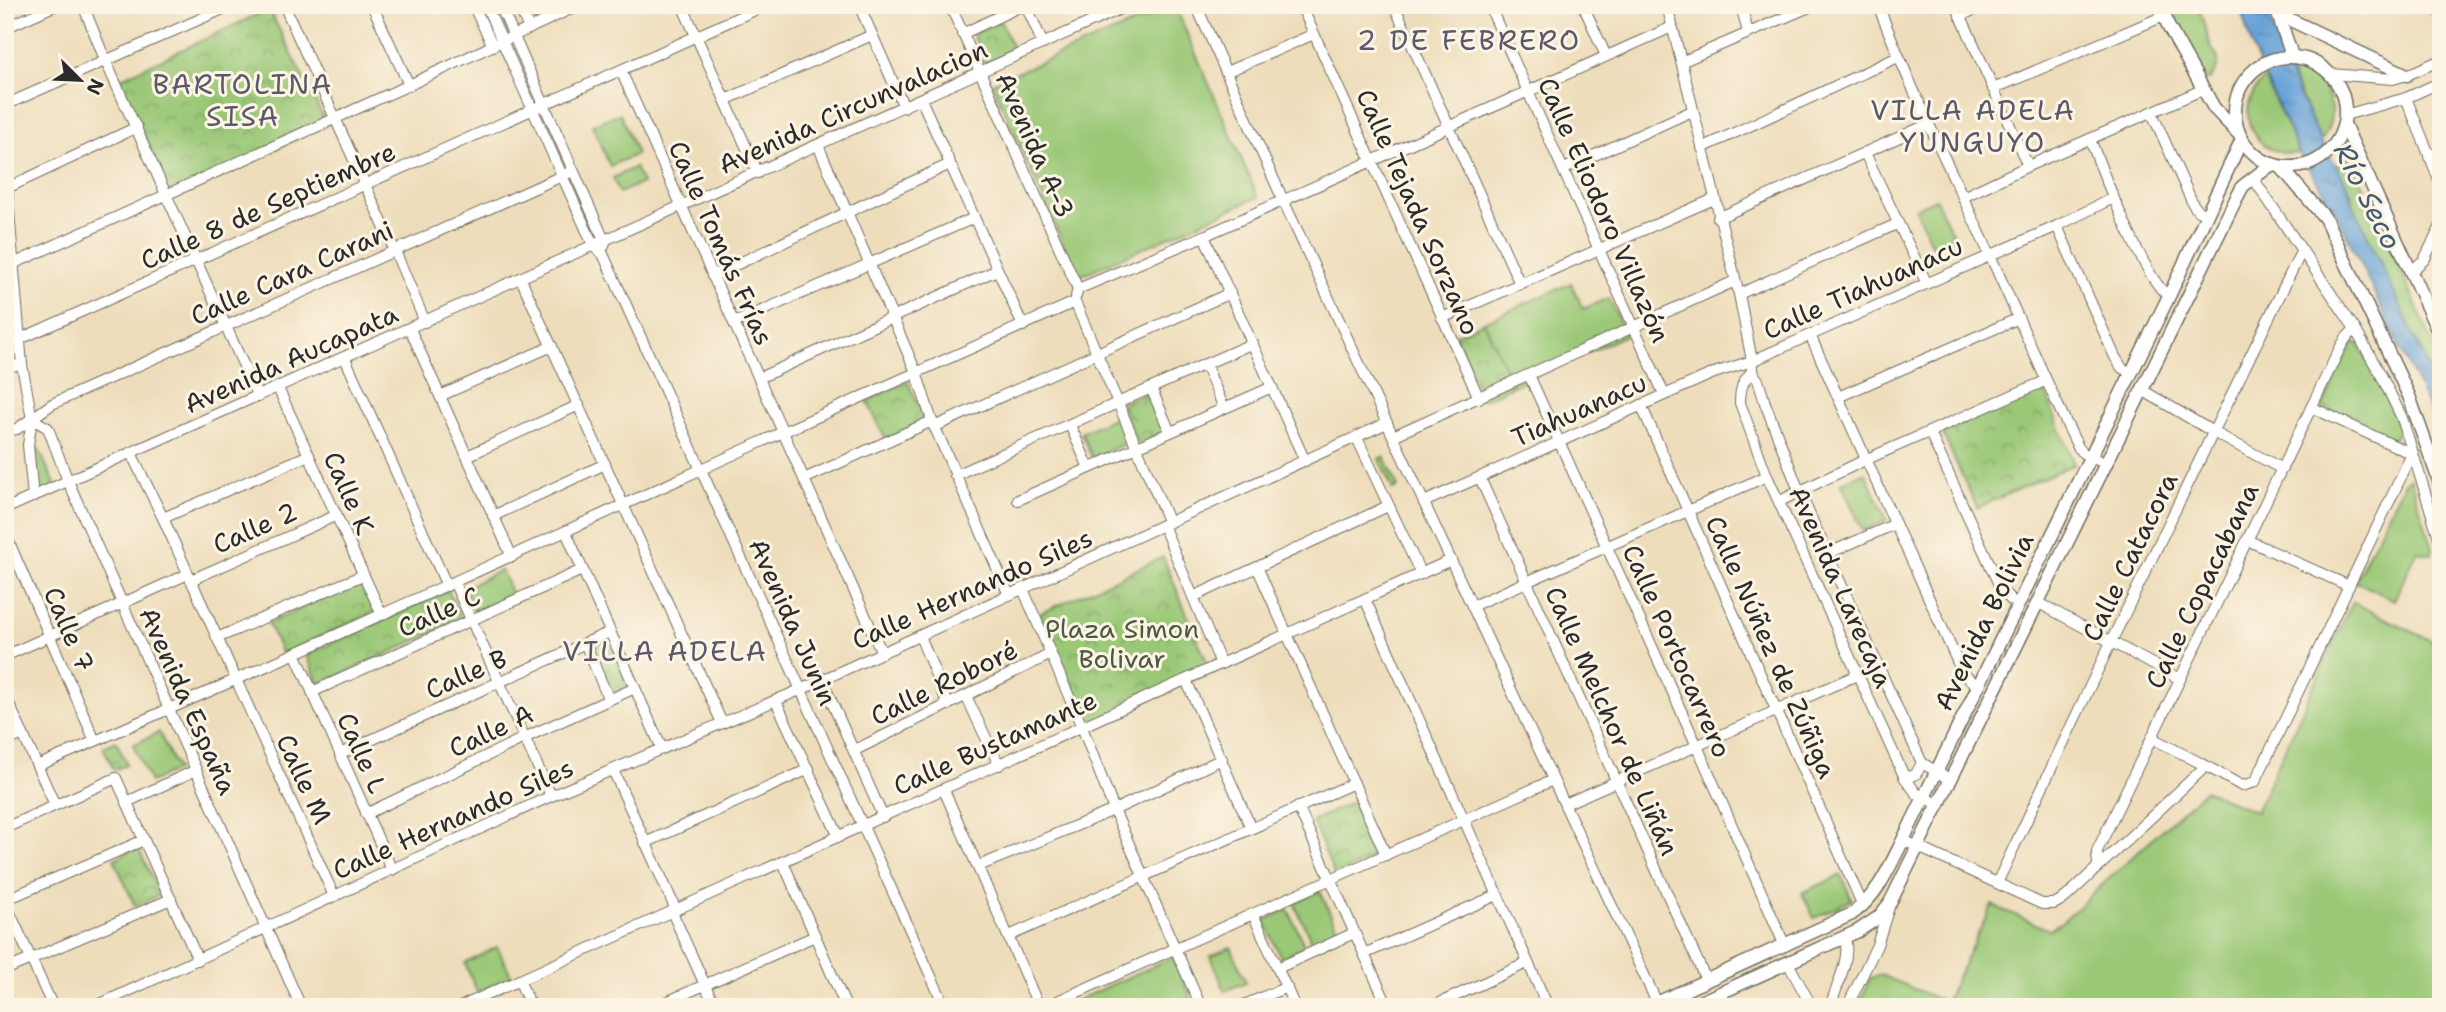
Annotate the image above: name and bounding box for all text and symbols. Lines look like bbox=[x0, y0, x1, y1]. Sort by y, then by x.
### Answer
district label: 2 DE FEBRERO bbox=[1357, 21, 1581, 59]
street label: Avenida Circunvalacion bbox=[713, 31, 993, 182]
north arrow bbox=[46, 46, 116, 116]
district label: BARTOLINA SISA bbox=[153, 65, 333, 135]
street label: Avenida A-3 bbox=[988, 66, 1083, 223]
street label: Calle Eliodoro Villazón bbox=[1530, 72, 1679, 348]
text: N bbox=[81, 75, 110, 99]
street label: Calle Tejada Sorzano bbox=[1348, 83, 1488, 340]
district label: VILLA ADELA YUNGUYO bbox=[1870, 91, 2076, 161]
street label: Calle 8 de Septiembre bbox=[135, 133, 401, 278]
street label: Calle Tomás Frías bbox=[661, 135, 782, 351]
water label: Río Seco bbox=[2325, 136, 2411, 256]
street label: Calle Cara Carani bbox=[185, 212, 399, 333]
street label: Calle Tiahuanacu bbox=[1757, 228, 1968, 347]
street label: Avenida Aucapata bbox=[178, 296, 403, 421]
street label: Tiahuanacu bbox=[1506, 364, 1652, 455]
street label: Calle K bbox=[316, 446, 383, 540]
street label: Calle Catacora bbox=[2074, 467, 2186, 647]
street label: Calle Copacabana bbox=[2137, 477, 2266, 694]
street label: Avenida Larecaja bbox=[1781, 480, 1902, 693]
street label: Calle 2 bbox=[207, 493, 302, 562]
street label: Calle Núñez de Zúñiga bbox=[1698, 510, 1845, 784]
street label: Calle Hernando Siles bbox=[846, 520, 1098, 657]
street label: Avenida Bolivia bbox=[1925, 527, 2042, 716]
street label: Avenida Junin bbox=[741, 533, 846, 711]
street label: Calle Portocarrero bbox=[1615, 539, 1740, 763]
street label: Calle C bbox=[392, 578, 485, 645]
street label: Calle 7 bbox=[36, 581, 103, 677]
street label: Calle Melchor de Liñán bbox=[1537, 581, 1688, 861]
street label: Avenida España bbox=[131, 602, 245, 800]
park label: Plaza Simon Bolivar bbox=[1045, 611, 1199, 676]
district label: VILLA ADELA bbox=[562, 632, 768, 670]
street label: Calle Roboré bbox=[864, 632, 1023, 733]
street label: Calle B bbox=[419, 640, 512, 707]
street label: Calle Bustamante bbox=[888, 682, 1102, 803]
street label: Calle A bbox=[443, 696, 539, 765]
street label: Calle L bbox=[329, 707, 396, 799]
street label: Calle M bbox=[268, 728, 341, 830]
street label: Calle Hernando Siles bbox=[327, 750, 579, 887]

